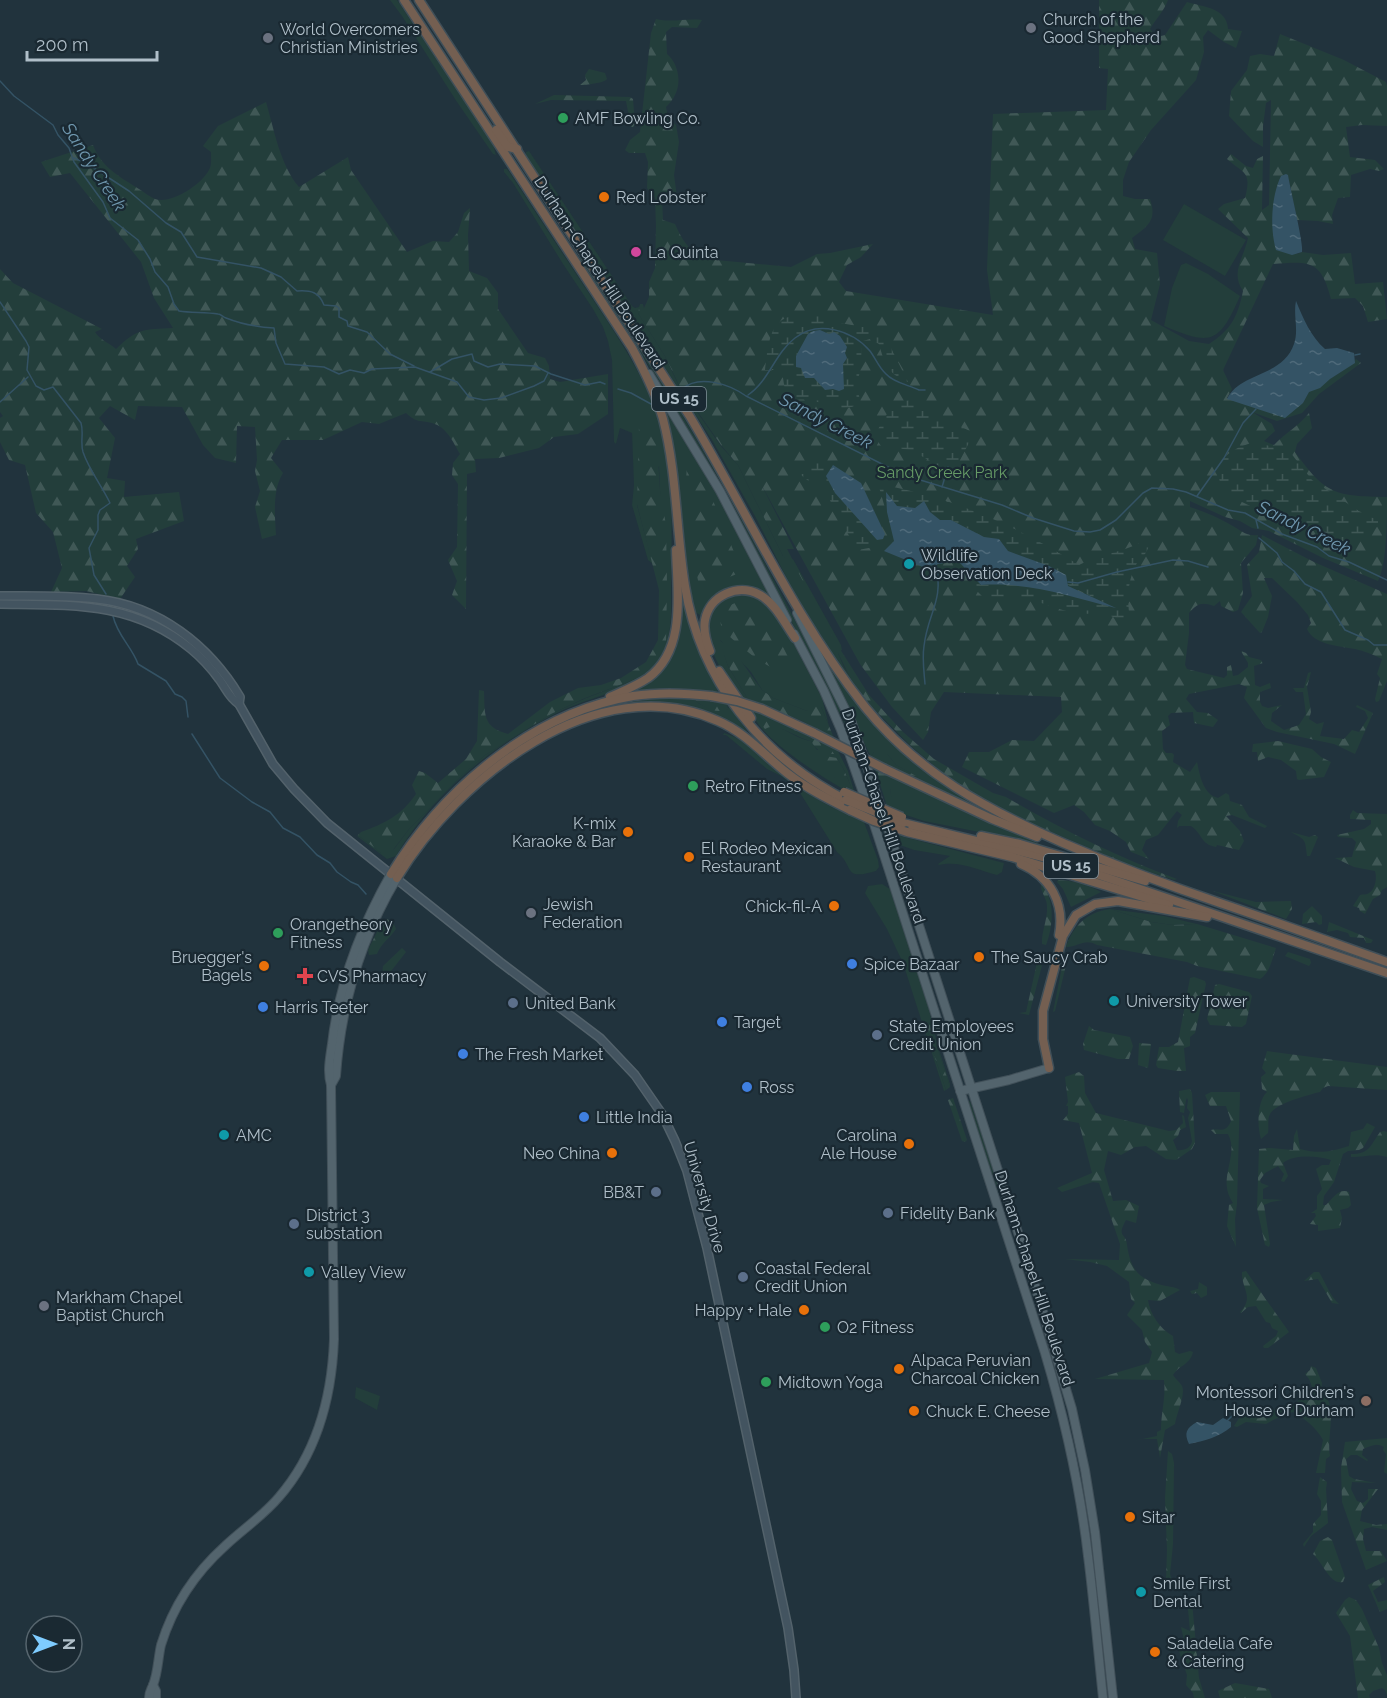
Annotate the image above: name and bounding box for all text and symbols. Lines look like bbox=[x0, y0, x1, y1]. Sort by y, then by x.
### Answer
place label: Church of the Good Shepherd bbox=[1043, 10, 1160, 47]
place label: World Overcomers Christian Ministries bbox=[280, 20, 420, 57]
marker: Church of the Good Shepherd bbox=[1024, 21, 1038, 35]
scale bar bbox=[27, 24, 158, 62]
marker: World Overcomers Christian Ministries bbox=[261, 31, 275, 45]
text: 200 m bbox=[36, 34, 89, 55]
place label: AMF Bowling Co. bbox=[575, 109, 700, 128]
marker: AMF Bowling Co. bbox=[556, 111, 570, 125]
water label: Sandy Creek bbox=[57, 118, 131, 215]
street label: Durham-Chapel Hill Boulevard bbox=[530, 173, 669, 372]
place label: Red Lobster bbox=[616, 188, 706, 207]
marker: Red Lobster bbox=[597, 190, 611, 204]
place label: La Quinta bbox=[648, 243, 718, 262]
marker: La Quinta bbox=[629, 245, 643, 259]
road number: US 15 bbox=[652, 387, 706, 411]
water label: Sandy Creek bbox=[775, 388, 877, 453]
park label: Sandy Creek Park bbox=[877, 463, 1008, 482]
water label: Sandy Creek bbox=[1253, 495, 1355, 559]
place label: Wildlife Observation Deck bbox=[921, 546, 1053, 583]
marker: Wildlife Observation Deck bbox=[902, 557, 916, 571]
street label: Durham-Chapel Hill Boulevard bbox=[838, 706, 929, 926]
place label: Retro Fitness bbox=[705, 777, 802, 796]
marker: Retro Fitness bbox=[686, 779, 700, 793]
place label: K-mix Karaoke & Bar bbox=[512, 814, 616, 851]
marker: K-mix Karaoke & Bar bbox=[621, 825, 635, 839]
place label: El Rodeo Mexican Restaurant bbox=[701, 839, 833, 876]
marker: El Rodeo Mexican Restaurant bbox=[682, 850, 696, 864]
road number: US 15 bbox=[1044, 854, 1098, 878]
place label: Jewish Federation bbox=[543, 895, 623, 932]
place label: Chick-fil-A bbox=[745, 897, 822, 916]
marker: Chick-fil-A bbox=[827, 899, 841, 913]
marker: Jewish Federation bbox=[524, 906, 538, 920]
place label: Orangetheory Fitness bbox=[290, 915, 393, 952]
marker: Orangetheory Fitness bbox=[271, 926, 285, 940]
place label: Bruegger's Bagels bbox=[171, 948, 252, 985]
place label: The Saucy Crab bbox=[991, 948, 1108, 967]
marker: The Saucy Crab bbox=[972, 950, 986, 964]
place label: Spice Bazaar bbox=[864, 955, 960, 974]
marker: Spice Bazaar bbox=[845, 957, 859, 971]
marker: Bruegger's Bagels bbox=[257, 959, 271, 973]
place label: CVS Pharmacy bbox=[317, 967, 427, 986]
marker: CVS Pharmacy bbox=[298, 969, 312, 983]
place label: University Tower bbox=[1126, 992, 1248, 1011]
place label: United Bank bbox=[525, 994, 616, 1013]
marker: University Tower bbox=[1107, 994, 1121, 1008]
marker: United Bank bbox=[506, 996, 520, 1010]
place label: Harris Teeter bbox=[275, 998, 369, 1017]
marker: Harris Teeter bbox=[256, 1000, 270, 1014]
place label: Target bbox=[734, 1013, 781, 1032]
marker: Target bbox=[715, 1015, 729, 1029]
place label: State Employees Credit Union bbox=[889, 1017, 1014, 1054]
marker: State Employees Credit Union bbox=[870, 1028, 884, 1042]
place label: The Fresh Market bbox=[475, 1045, 604, 1064]
marker: The Fresh Market bbox=[456, 1047, 470, 1061]
place label: Ross bbox=[759, 1078, 794, 1097]
marker: Ross bbox=[740, 1080, 754, 1094]
place label: Little India bbox=[596, 1108, 673, 1127]
marker: Little India bbox=[577, 1110, 591, 1124]
place label: AMC bbox=[236, 1126, 272, 1145]
place label: Carolina Ale House bbox=[821, 1126, 897, 1163]
marker: AMC bbox=[217, 1128, 231, 1142]
marker: Carolina Ale House bbox=[902, 1137, 916, 1151]
street label: University Drive bbox=[680, 1139, 730, 1255]
place label: Neo China bbox=[523, 1144, 600, 1163]
marker: Neo China bbox=[605, 1146, 619, 1160]
street label: Durham-Chapel Hill Boulevard bbox=[991, 1168, 1078, 1388]
place label: BB&T bbox=[603, 1183, 644, 1202]
marker: BB&T bbox=[649, 1185, 663, 1199]
place label: Fidelity Bank bbox=[900, 1204, 995, 1223]
place label: District 3 substation bbox=[306, 1206, 383, 1243]
marker: Fidelity Bank bbox=[881, 1206, 895, 1220]
marker: District 3 substation bbox=[287, 1217, 301, 1231]
place label: Coastal Federal Credit Union bbox=[755, 1259, 871, 1296]
place label: Valley View bbox=[321, 1263, 406, 1282]
marker: Valley View bbox=[302, 1265, 316, 1279]
marker: Coastal Federal Credit Union bbox=[736, 1270, 750, 1284]
place label: Markham Chapel Baptist Church bbox=[56, 1288, 183, 1325]
marker: Markham Chapel Baptist Church bbox=[37, 1299, 51, 1313]
place label: Happy + Hale bbox=[695, 1301, 792, 1320]
marker: Happy + Hale bbox=[797, 1303, 811, 1317]
place label: O2 Fitness bbox=[837, 1318, 914, 1337]
marker: O2 Fitness bbox=[818, 1320, 832, 1334]
place label: Alpaca Peruvian Charcoal Chicken bbox=[911, 1351, 1040, 1388]
marker: Alpaca Peruvian Charcoal Chicken bbox=[892, 1362, 906, 1376]
place label: Midtown Yoga bbox=[778, 1373, 883, 1392]
marker: Midtown Yoga bbox=[759, 1375, 773, 1389]
place label: Montessori Children's House of Durham bbox=[1196, 1383, 1354, 1420]
marker: Montessori Children's House of Durham bbox=[1359, 1394, 1373, 1408]
place label: Chuck E. Cheese bbox=[926, 1402, 1050, 1421]
marker: Chuck E. Cheese bbox=[907, 1404, 921, 1418]
place label: Sitar bbox=[1142, 1508, 1175, 1527]
marker: Sitar bbox=[1123, 1510, 1137, 1524]
place label: Smile First Dental bbox=[1153, 1574, 1231, 1611]
marker: Smile First Dental bbox=[1134, 1585, 1148, 1599]
north arrow bbox=[24, 1614, 84, 1674]
place label: Saladelia Cafe & Catering bbox=[1167, 1634, 1273, 1671]
text: N bbox=[59, 1638, 78, 1650]
marker: Saladelia Cafe & Catering bbox=[1148, 1645, 1162, 1659]

